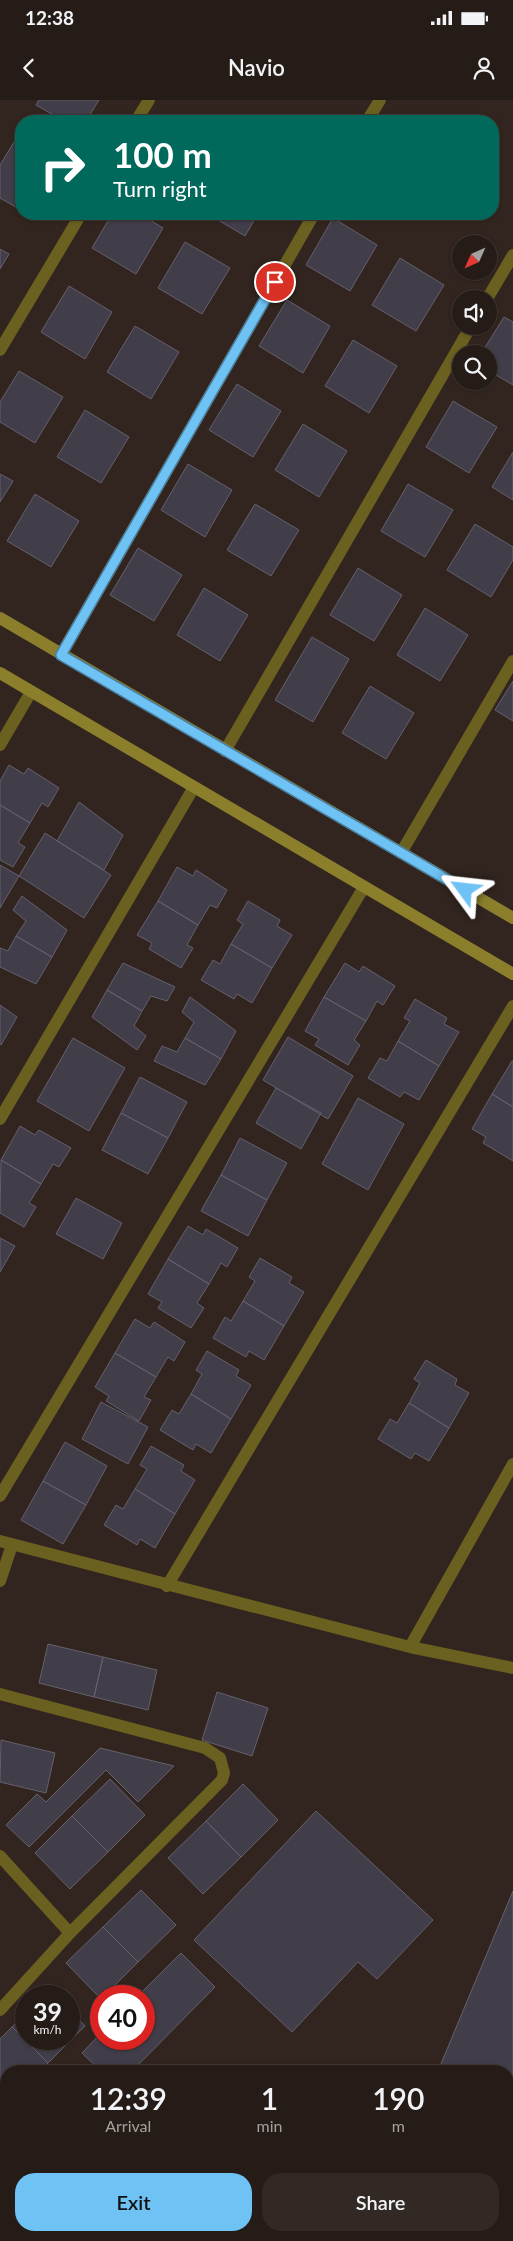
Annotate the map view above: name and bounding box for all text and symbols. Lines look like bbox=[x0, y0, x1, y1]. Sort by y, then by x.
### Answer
text: 12:38 bbox=[25, 6, 74, 29]
icon: back bbox=[15, 54, 43, 82]
text: Navio bbox=[228, 54, 285, 81]
icon: person bbox=[470, 54, 498, 82]
text: 100 m bbox=[113, 133, 212, 175]
icon: right bbox=[30, 135, 95, 200]
text: Turn right bbox=[113, 175, 207, 202]
north arrow bbox=[452, 235, 498, 280]
map controls bbox=[452, 235, 497, 390]
pin bbox=[254, 261, 296, 303]
icon: arrive bbox=[261, 268, 289, 296]
button: sound bbox=[452, 290, 497, 335]
button: search bbox=[452, 345, 497, 390]
position arrow bbox=[438, 863, 490, 915]
speed limit sign: 40 bbox=[90, 1985, 155, 2050]
text: 39 bbox=[33, 1996, 62, 2026]
text: km/h bbox=[33, 2022, 62, 2037]
text: 12:39 bbox=[90, 2080, 167, 2116]
text: 1 bbox=[261, 2080, 278, 2116]
text: 190 bbox=[372, 2080, 424, 2116]
text: Arrival bbox=[105, 2116, 151, 2135]
text: min bbox=[257, 2116, 282, 2135]
text: m bbox=[392, 2116, 405, 2135]
button: Exit bbox=[15, 2173, 252, 2231]
button: Share bbox=[262, 2173, 499, 2231]

